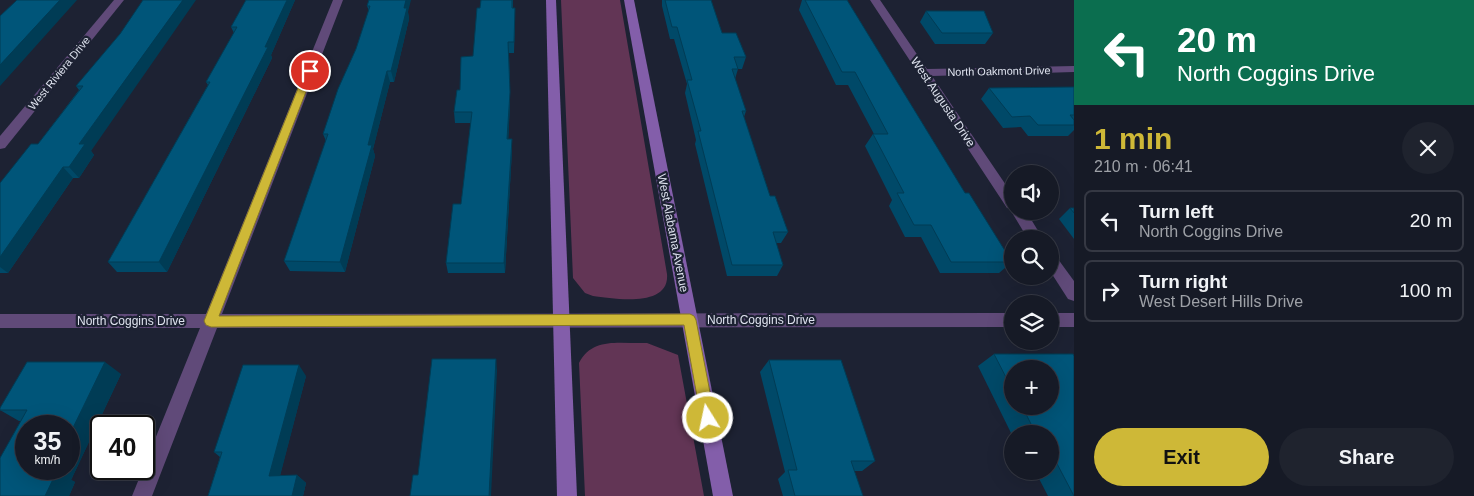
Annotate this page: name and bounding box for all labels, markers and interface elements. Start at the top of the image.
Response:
icon: left [1094,20,1159,85]
text: 20 m [1177,20,1257,59]
street label: West Riviera Drive [26,34,92,112]
pin [289,50,331,92]
street label: West Augusta Drive [908,54,978,150]
icon: arrive [296,57,324,85]
text: North Coggins Drive [1177,61,1375,86]
street label: North Oakmont Drive [947,64,1051,78]
text: 1 min [1094,122,1172,155]
button: close [1402,122,1454,174]
text: 210 m · 06:41 [1094,158,1193,175]
map controls [1004,165,1059,480]
button: sound [1004,165,1059,220]
street label: West Alabama Avenue [655,173,691,294]
text: Turn left [1139,201,1214,222]
icon: left [1096,207,1124,235]
text: 20 m [1410,210,1452,231]
text: North Coggins Drive [1139,223,1283,240]
button: search [1004,230,1059,285]
text: Turn right [1139,271,1227,292]
icon: right [1096,277,1124,305]
text: 100 m [1399,280,1452,301]
text: West Desert Hills Drive [1139,293,1303,310]
button: layers [1004,295,1059,350]
street label: North Coggins Drive [707,313,815,327]
street label: North Coggins Drive [77,314,185,328]
button: + [1004,360,1059,415]
position arrow [681,391,733,443]
speed limit sign: 40 [90,415,155,480]
button: − [1004,425,1059,480]
text: 35 [34,427,61,455]
button: Exit [1094,428,1269,486]
button: Share [1279,428,1454,486]
text: km/h [34,453,61,467]

